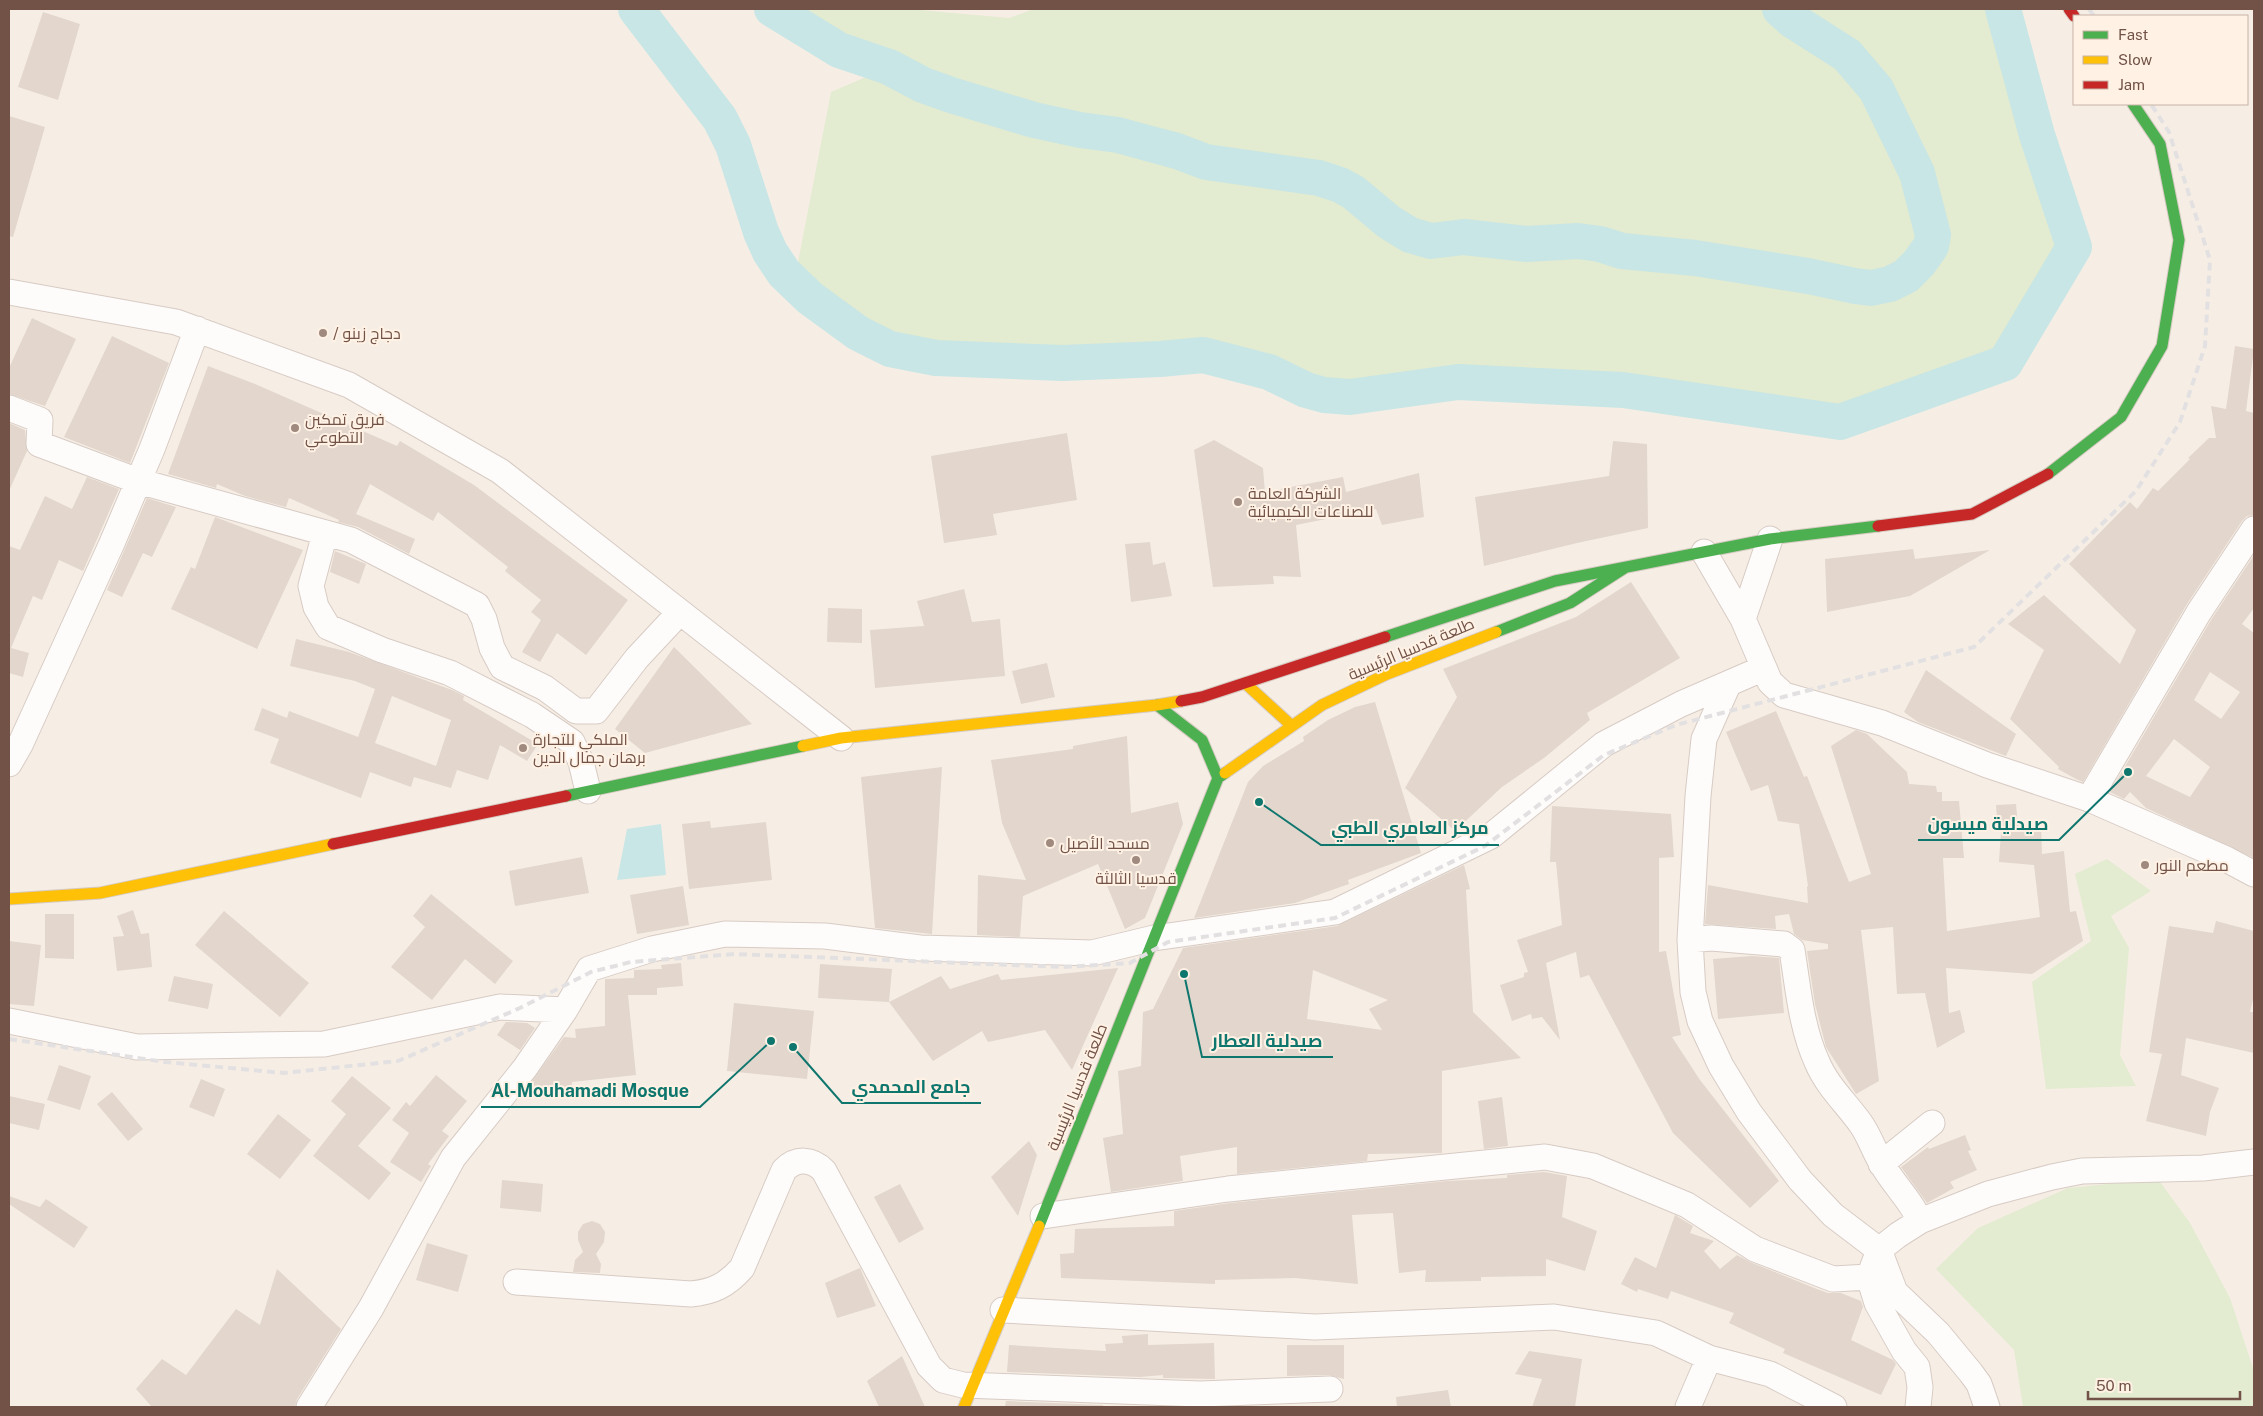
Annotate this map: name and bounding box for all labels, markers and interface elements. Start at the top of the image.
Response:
legend [2073,15,2248,105]
text: Fast [2118,26,2148,43]
text: Slow [2118,51,2153,68]
text: Jam [2118,76,2145,93]
place label: / دجاج زينو [333,324,401,345]
marker: / دجاج زينو [317,327,329,339]
place label: فريق تمكين التطوعي [305,410,385,451]
marker: فريق تمكين التطوعي [289,422,301,434]
place label: الشركة العامة للصناعات الكيميائية [1248,484,1374,521]
marker: الشركة العامة للصناعات الكيميائية [1232,496,1244,508]
street label: طلعة قدسيا الرئيسية [1345,614,1477,684]
place label: الملكي للتجارة برهان جمال الدين [533,730,646,768]
marker: الملكي للتجارة برهان جمال الدين [517,742,529,754]
callout: صيدلية ميسون [1918,807,2059,840]
callout: مركز العامري الطبي [1321,812,1499,845]
text: صيدلية ميسون [1927,813,2049,835]
text: مركز العامري الطبي [1331,817,1489,843]
place label: مسجد الأصيل [1060,834,1150,854]
marker: مسجد الأصيل [1044,837,1056,849]
marker: قدسيا الثالثة [1130,854,1142,866]
place label: مطعم النور [2154,856,2229,877]
marker: مطعم النور [2139,859,2151,871]
place label: قدسيا الثالثة [1095,869,1177,888]
street label: طلعة قدسيا الرئيسية [1043,1021,1111,1153]
callout: صيدلية العطار [1202,1024,1333,1057]
text: صيدلية العطار [1211,1030,1322,1051]
callout: جامع المحمدي [842,1070,981,1103]
callout: Al-Mouhamadi Mosque [481,1074,700,1107]
text: جامع المحمدي [851,1076,971,1101]
text: Al-Mouhamadi Mosque [491,1080,689,1101]
scale bar [2088,1368,2240,1400]
text: 50 m [2096,1377,2131,1394]

